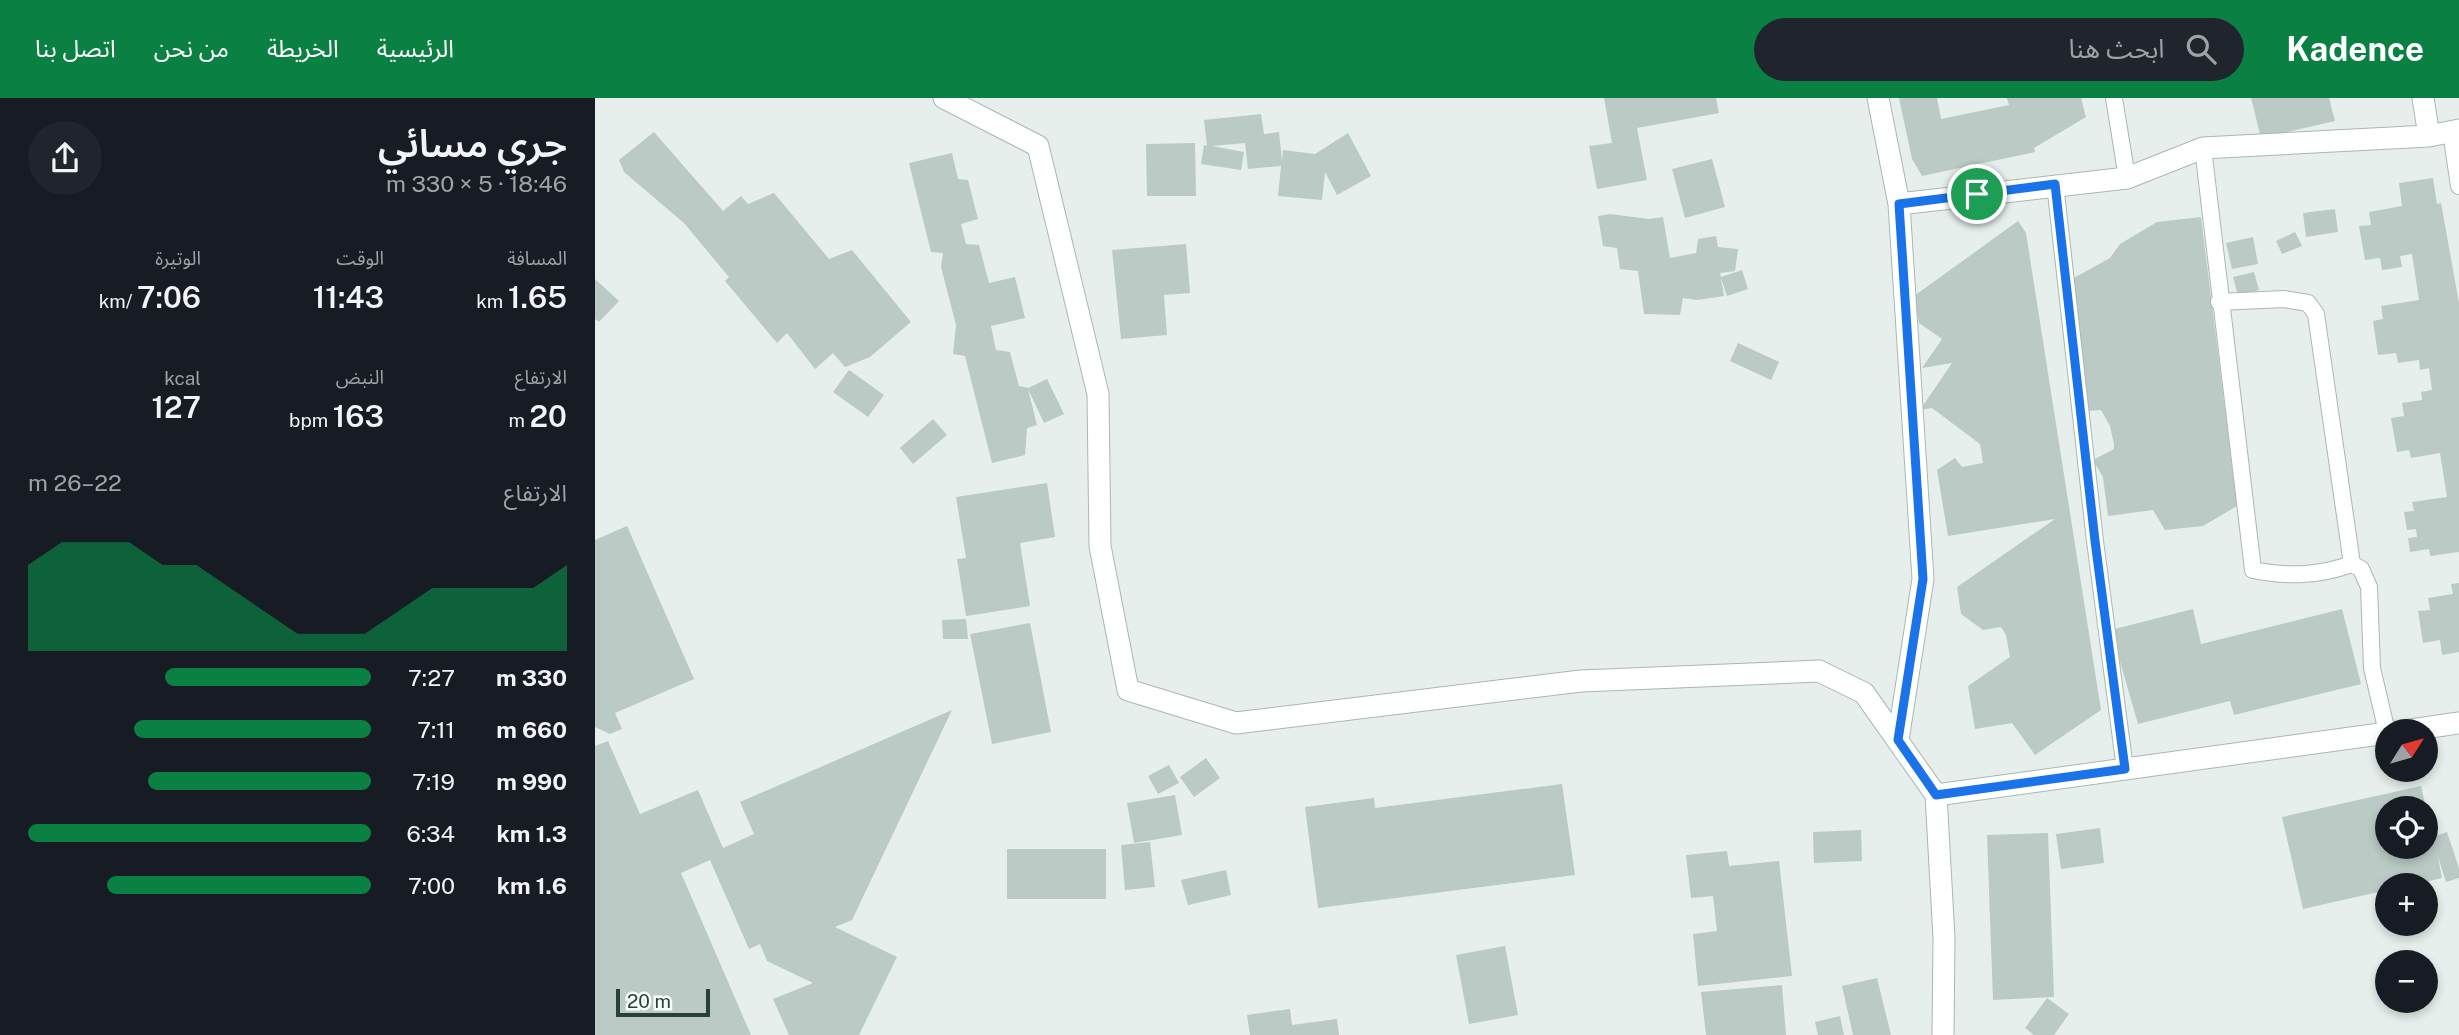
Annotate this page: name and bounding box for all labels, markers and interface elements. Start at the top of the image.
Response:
search box [1754,18,2244,81]
icon: search [2182,30,2220,68]
text: Kadence [2286,30,2424,68]
text: ابحث هنا [2068,33,2164,64]
text: اتصل بنا [35,34,116,62]
text: من نحن [154,34,229,62]
text: الخريطة [267,34,339,62]
text: الرئيسية [377,34,454,62]
button: share [28,121,102,195]
text: جري مسائي [378,121,567,166]
pin [1947,164,2007,224]
text: 18:46 · 5 × 330 m [386,170,567,197]
icon: arrive [1958,175,1996,213]
text: الوتيرة [155,247,201,269]
text: الوقت [336,247,384,269]
text: المسافة [507,247,567,269]
text: 7:06 [137,279,201,315]
text: 11:43 [313,279,384,315]
text: 1.65 [508,279,567,315]
text: /km [99,290,137,312]
text: km [476,290,508,312]
text: النبض [336,366,384,388]
text: الارتفاع [515,366,567,388]
text: kcal [164,367,201,389]
text: 127 [151,389,201,425]
text: 163 [333,398,384,434]
text: 20 [530,398,567,434]
text: bpm [289,409,333,431]
text: m [509,409,530,431]
text: 22–26 m [28,469,122,496]
text: الارتفاع [504,479,567,506]
text: 7:27 [408,664,455,691]
text: 330 m [496,664,567,691]
text: 7:11 [417,716,455,743]
text: 660 m [496,716,567,743]
north arrow [2375,719,2438,782]
map controls [2375,719,2438,1013]
text: 7:19 [412,768,455,795]
text: 990 m [496,768,567,795]
button: locate [2375,796,2438,859]
text: 6:34 [407,820,455,847]
text: 1.3 km [497,820,567,847]
text: 7:00 [408,872,455,899]
text: 1.6 km [497,872,567,899]
button: + [2375,873,2438,936]
button: − [2375,950,2438,1013]
scale bar [616,986,711,1018]
text: 20 m [627,990,671,1012]

